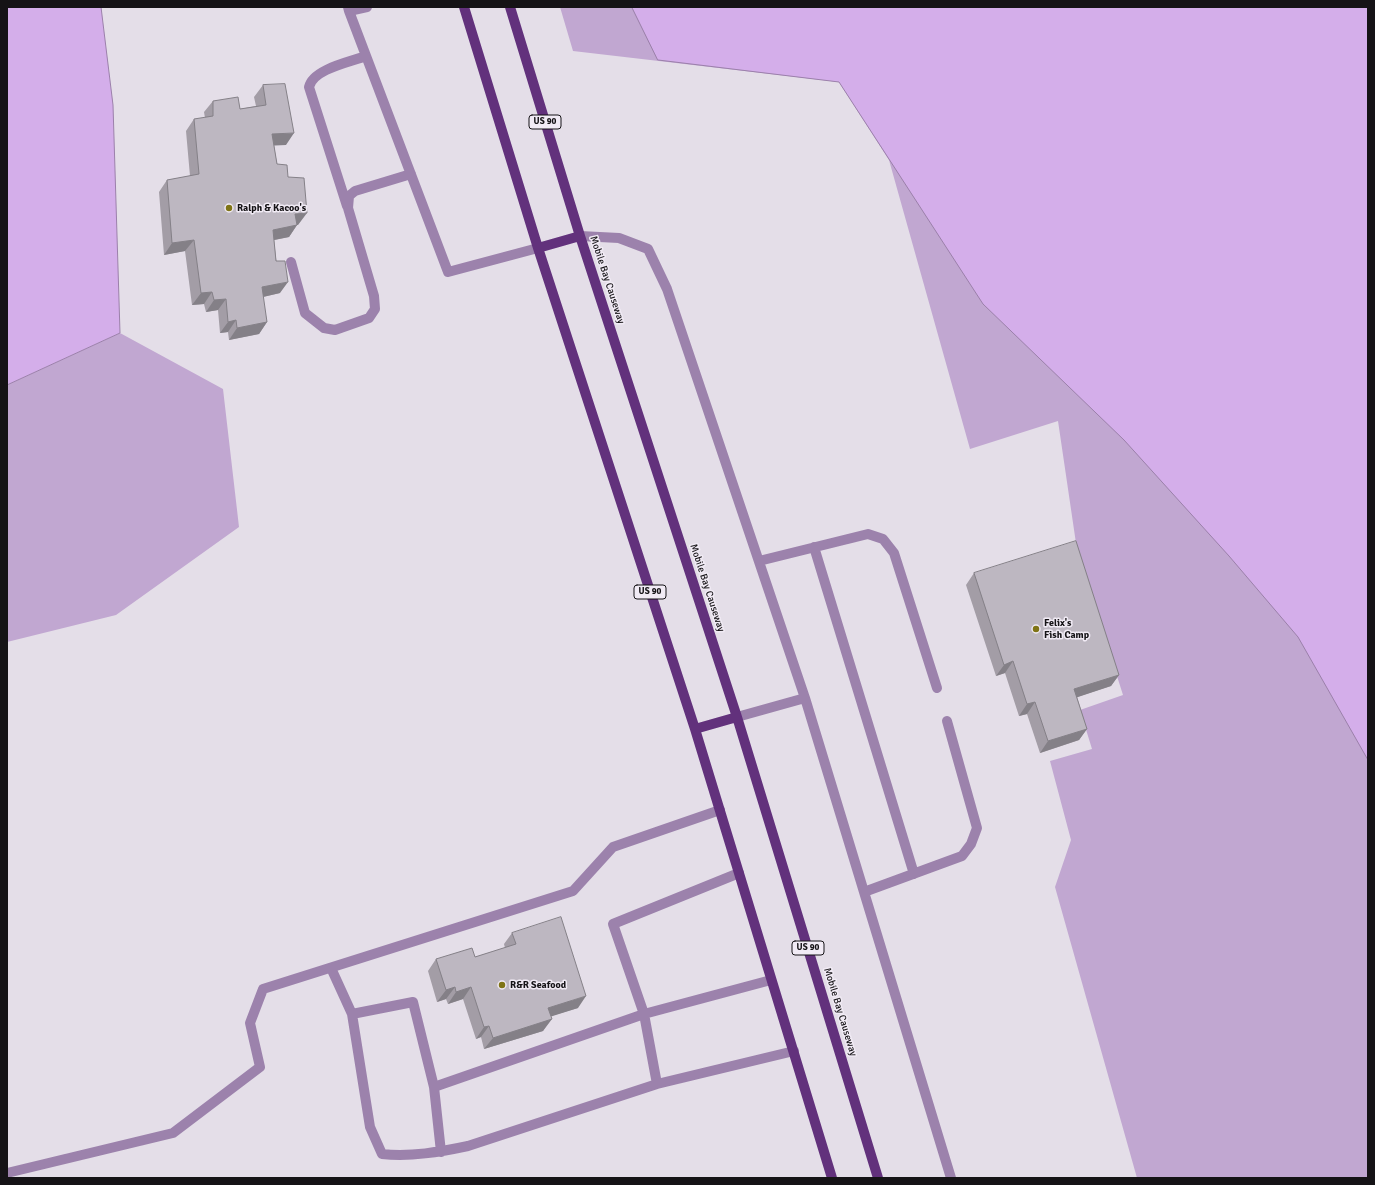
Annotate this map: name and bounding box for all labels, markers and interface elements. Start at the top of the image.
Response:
road number: US 90 [529,115,561,129]
place label: Ralph & Kacoo's [237,202,306,214]
marker: Ralph & Kacoo's [224,203,234,213]
street label: Mobile Bay Causeway [587,235,627,325]
street label: Mobile Bay Causeway [687,543,727,633]
road number: US 90 [634,585,666,599]
place label: Felix's Fish Camp [1044,617,1089,640]
marker: Felix's Fish Camp [1031,624,1041,634]
road number: US 90 [792,941,824,955]
street label: Mobile Bay Causeway [821,966,859,1058]
place label: R&R Seafood [510,979,566,991]
marker: R&R Seafood [497,980,507,990]

